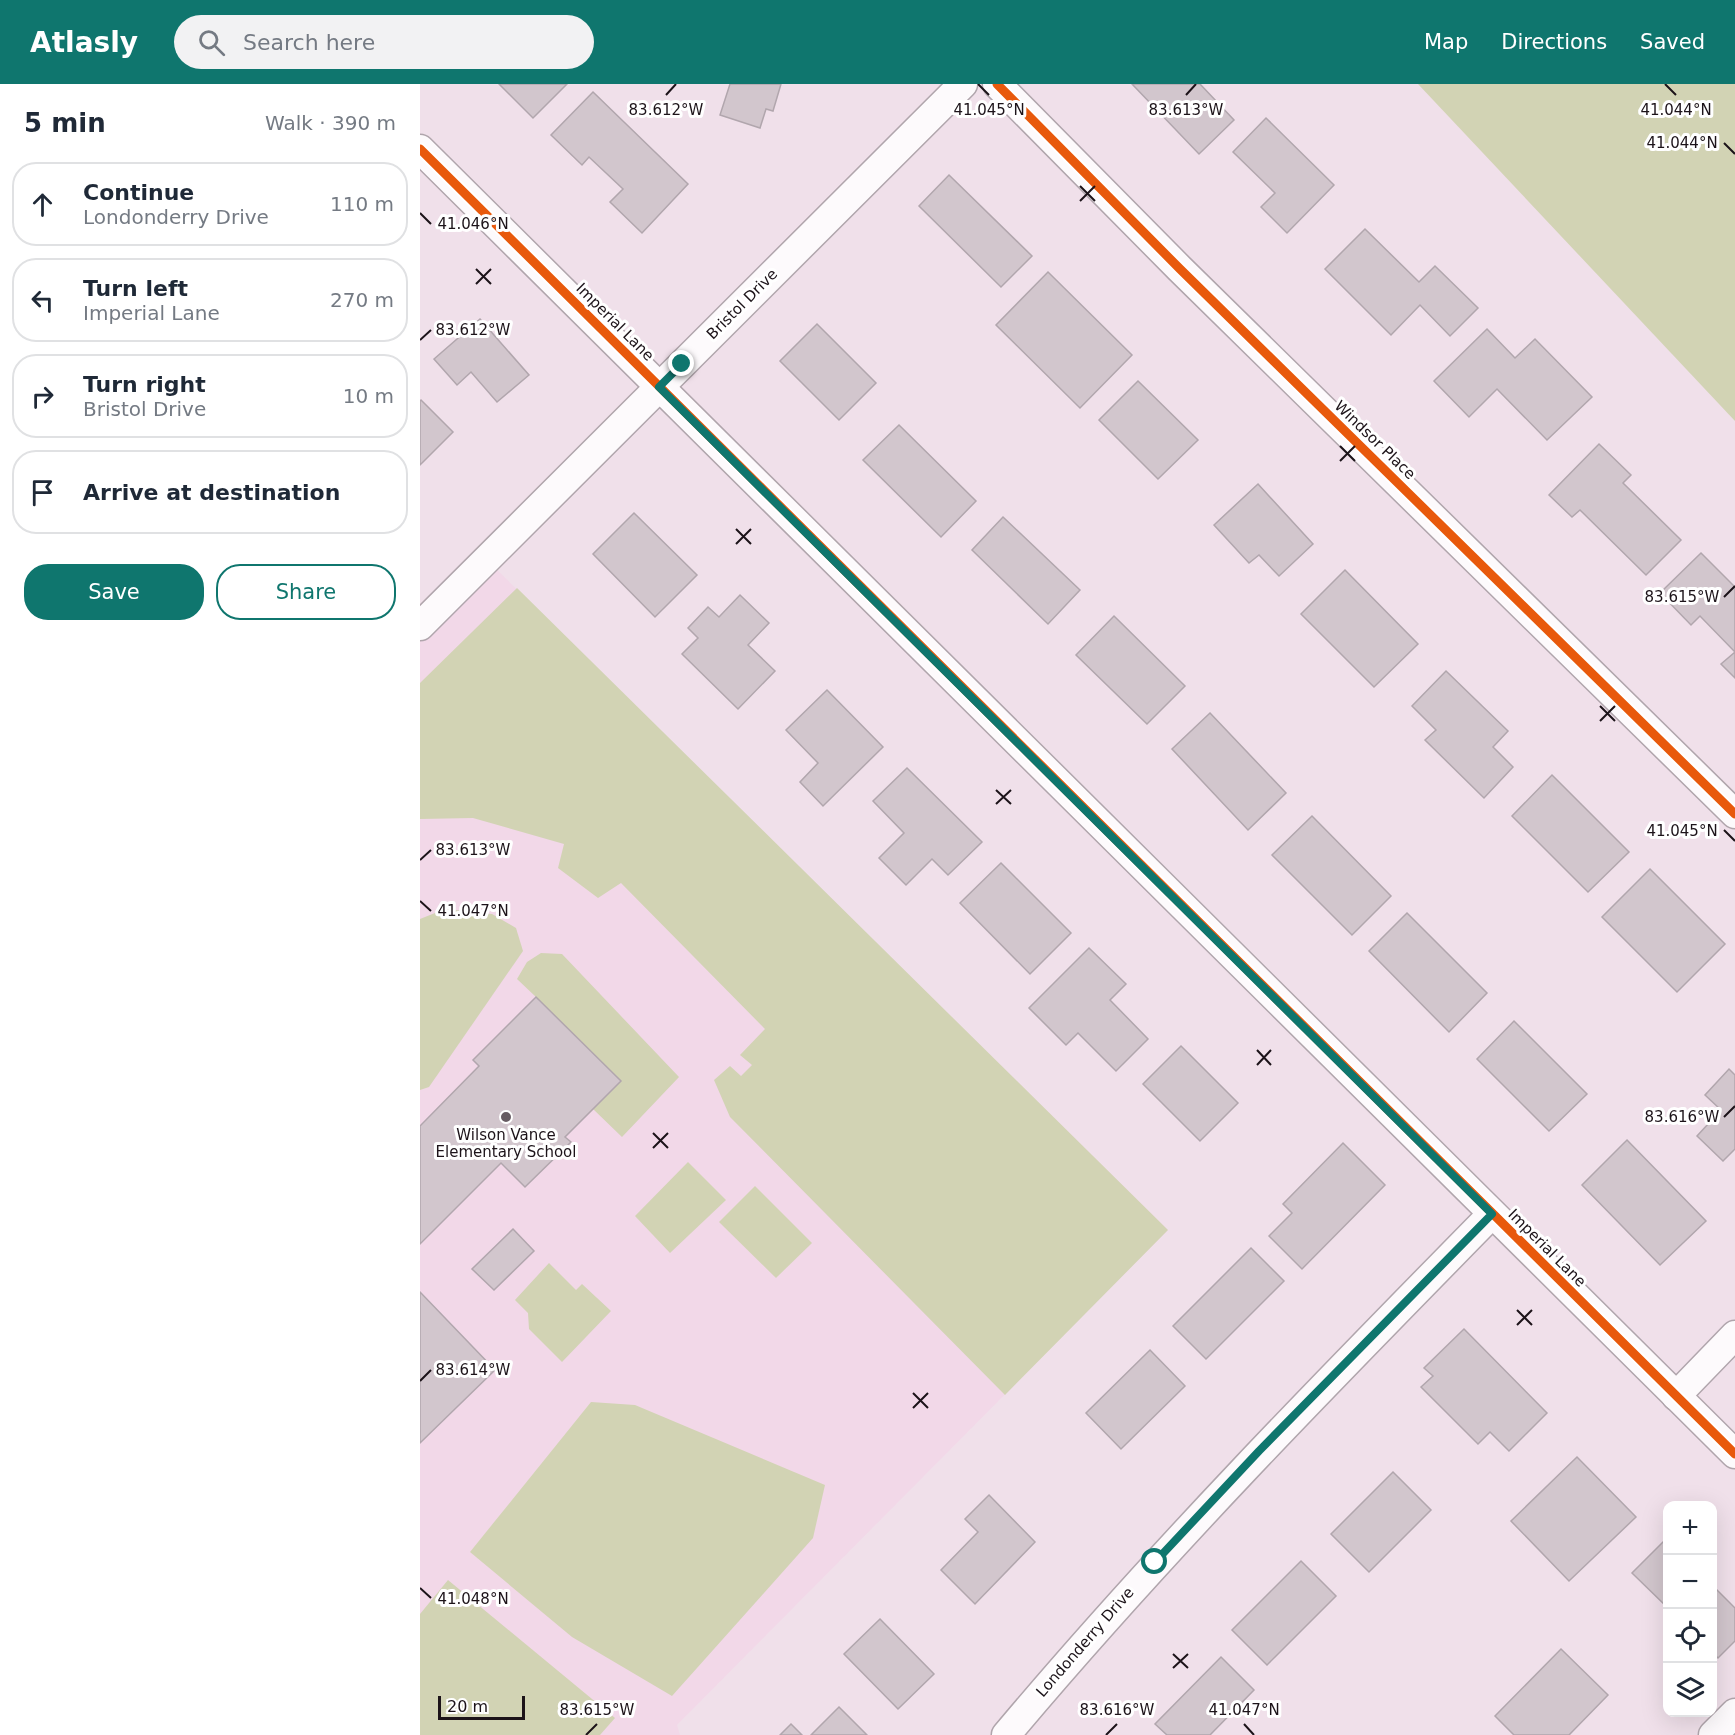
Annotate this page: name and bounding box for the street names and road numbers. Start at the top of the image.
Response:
street label: Bristol Drive [703,265,781,343]
street label: Imperial Lane [572,279,658,365]
street label: Windsor Place [1331,397,1419,483]
street label: Imperial Lane [1504,1205,1590,1291]
street label: Londonderry Drive [1032,1583,1138,1701]

